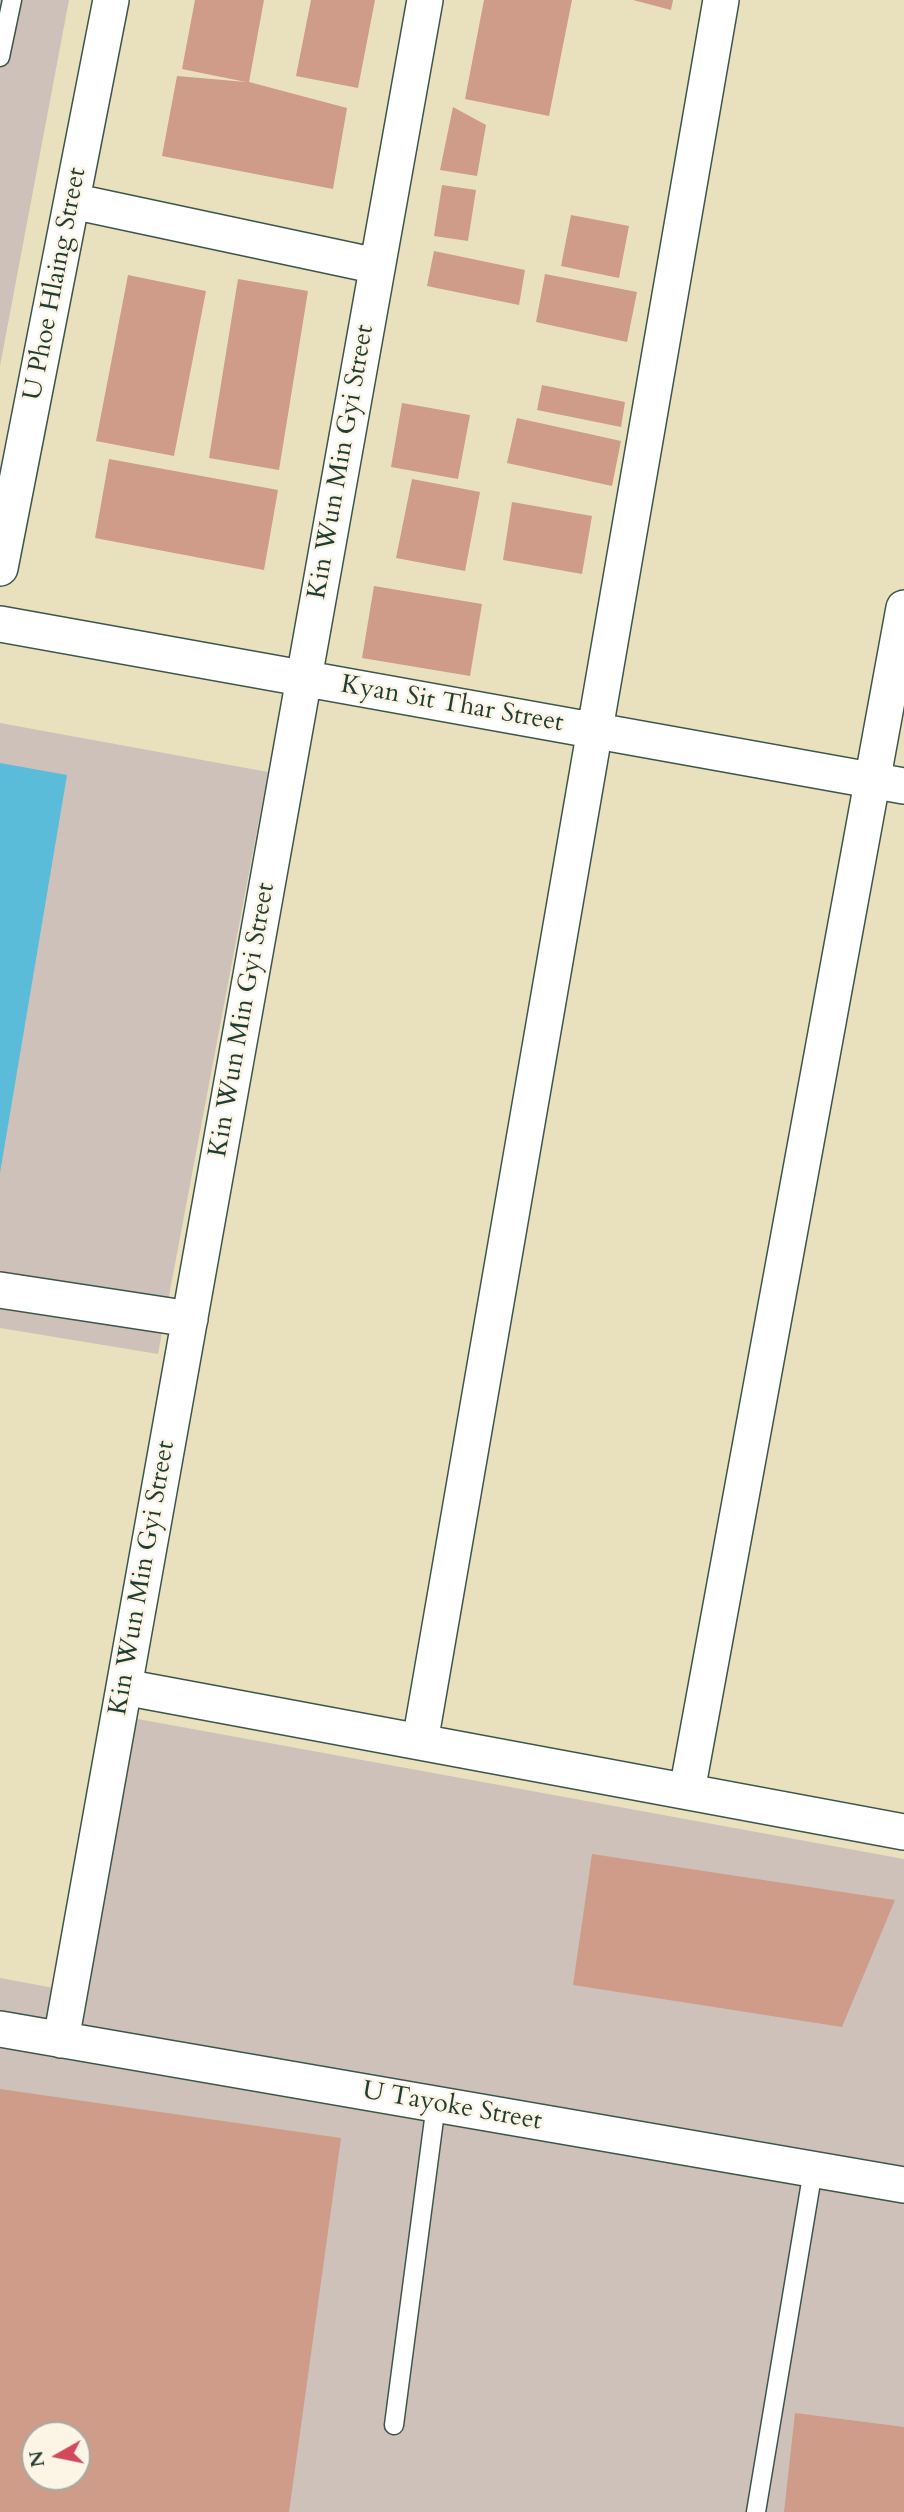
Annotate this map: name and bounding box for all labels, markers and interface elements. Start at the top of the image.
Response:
street label: U Phoe Hlaing Street [18,165,94,403]
street label: Kin Wun Min Gyi Street [303,322,381,602]
street label: Kyan Sit Thar Street [338,670,566,740]
street label: Kin Wun Min Gyi Street [204,880,282,1160]
street label: Kin Wun Min Gyi Street [104,1438,182,1718]
street label: U Tayoke Street [360,2076,544,2138]
north arrow [21,2421,91,2491]
text: N [23,2449,51,2469]

